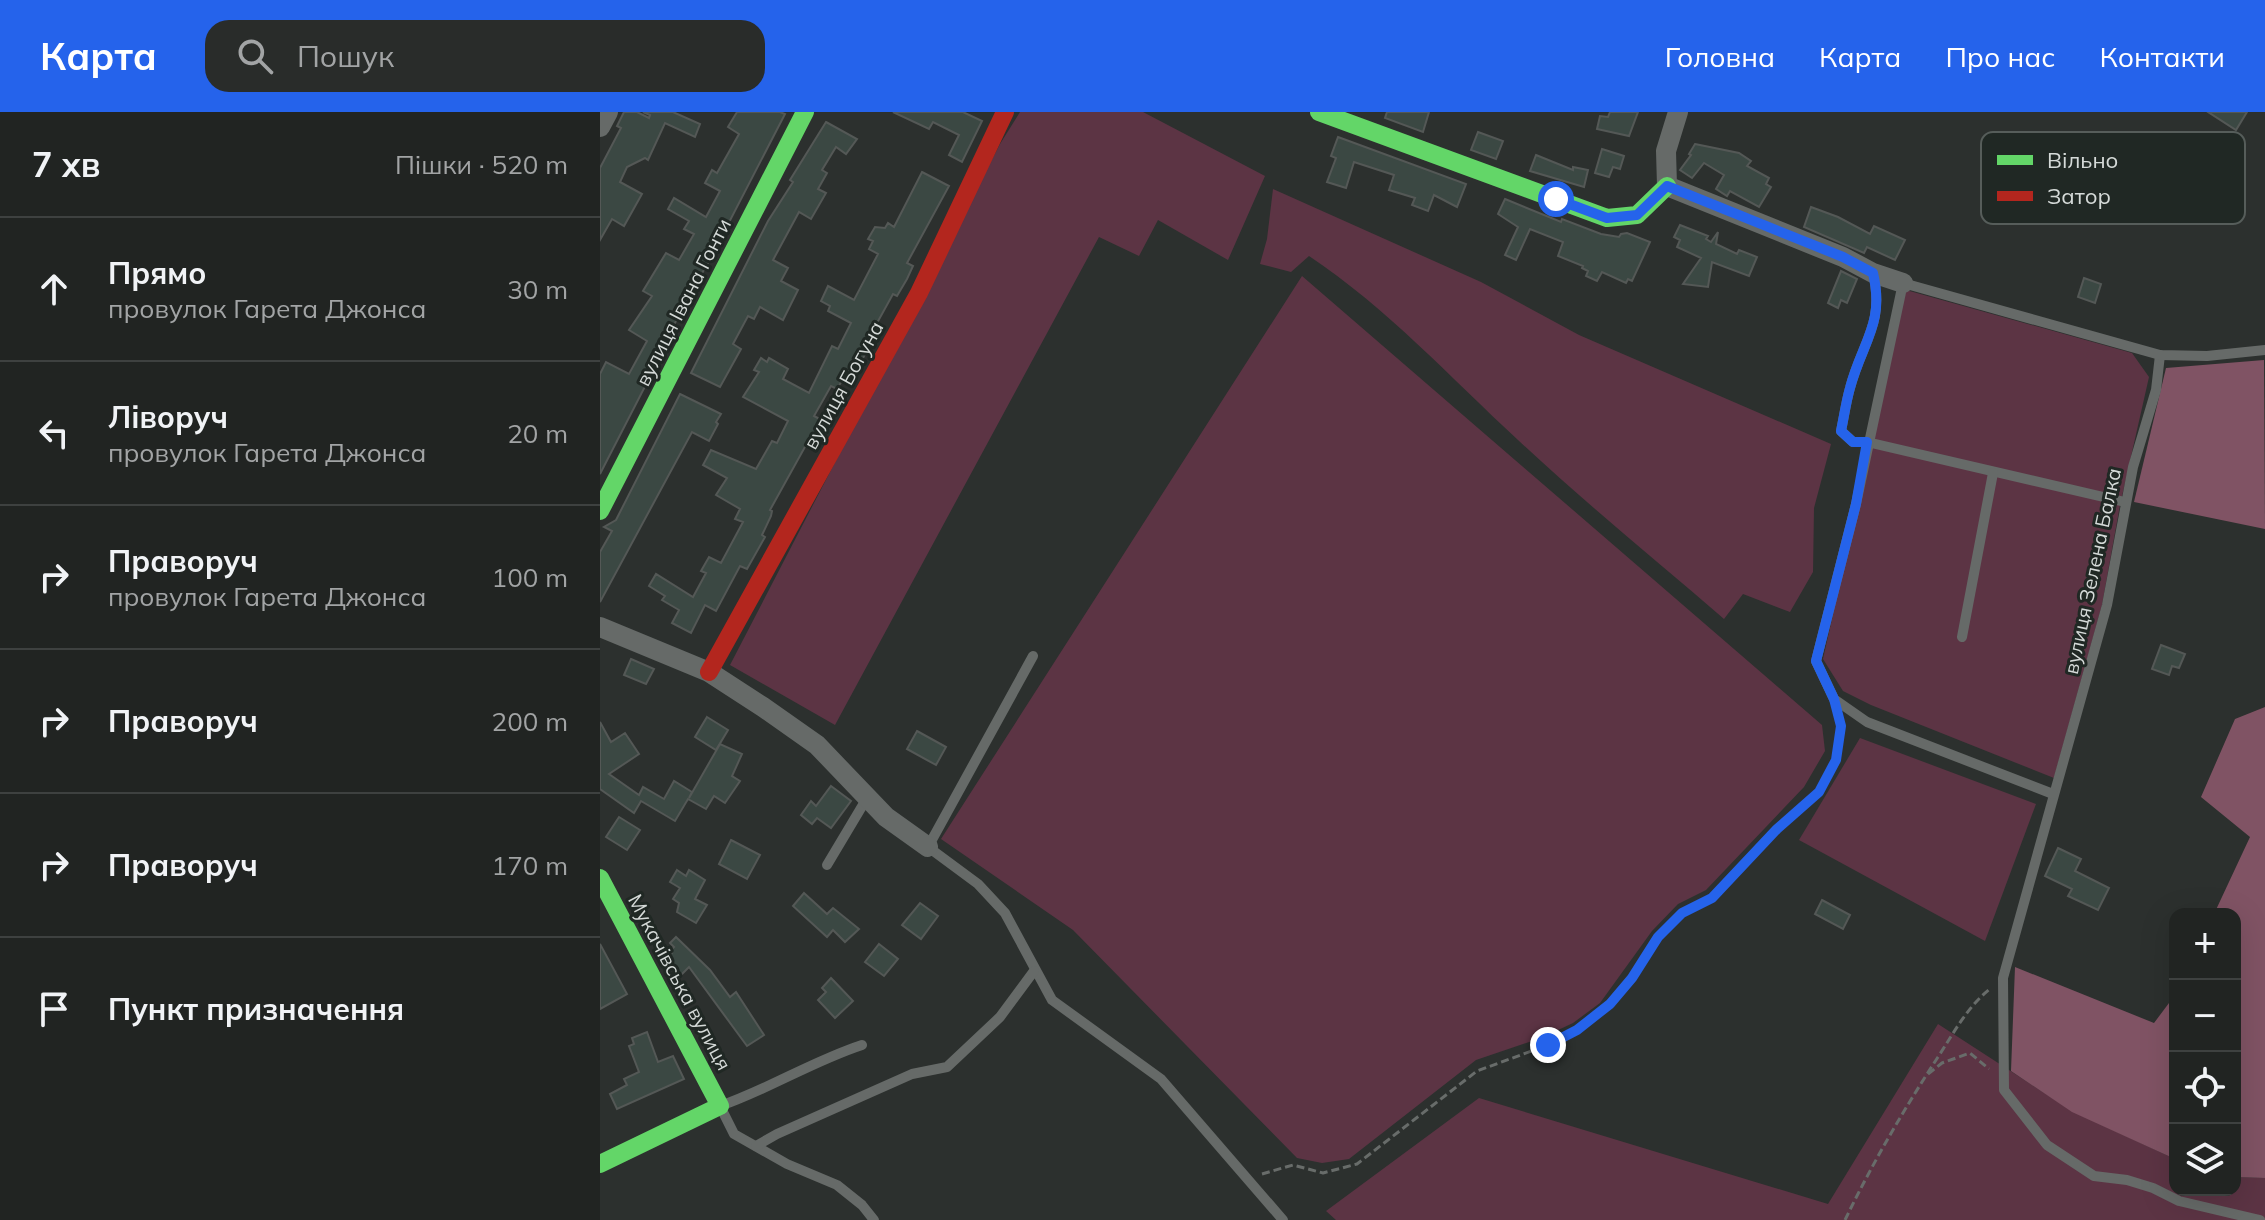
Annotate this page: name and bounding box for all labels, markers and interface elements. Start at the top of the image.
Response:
search box [205,20,765,92]
text: Карта [40,32,157,80]
icon: search [233,34,277,78]
text: Пошук [297,37,394,75]
text: Головна [1665,39,1775,74]
text: Карта [1819,39,1901,74]
text: Про нас [1945,39,2055,74]
text: Контакти [2099,39,2225,74]
legend [1981,132,2245,224]
text: 7 хв [32,143,101,186]
text: Вільно [2047,146,2118,174]
text: Пішки · 520 m [395,148,568,181]
route start [1538,181,1574,217]
text: Затор [2047,182,2111,210]
street label: вулиця Івана Гонти [630,214,736,390]
text: Прямо [108,254,206,292]
icon: ahead [32,267,76,311]
text: 30 m [507,273,568,306]
text: провулок Гарета Джонса [108,292,426,325]
street label: вулиця Богуна [798,317,888,453]
text: Ліворуч [108,398,228,436]
icon: left [32,411,76,455]
text: 20 m [507,417,568,450]
text: провулок Гарета Джонса [108,436,426,469]
street label: вулиця Зелена Балка [2058,466,2126,676]
text: Праворуч [108,542,258,580]
icon: right [32,555,76,599]
text: 100 m [492,561,568,594]
text: провулок Гарета Джонса [108,580,426,613]
icon: right [32,699,76,743]
text: Праворуч [108,702,258,740]
text: 200 m [492,705,568,738]
icon: right [32,843,76,887]
text: Праворуч [108,846,258,884]
text: 170 m [492,849,568,882]
street label: Мукачівська вулиця [623,890,737,1074]
map controls [2169,908,2241,1196]
button: + [2169,908,2241,980]
button: − [2169,980,2241,1052]
icon: arrive [32,987,76,1031]
text: Пункт призначення [108,990,404,1028]
route end [1530,1027,1566,1063]
button: locate [2169,1052,2241,1124]
button: layers [2169,1124,2241,1196]

